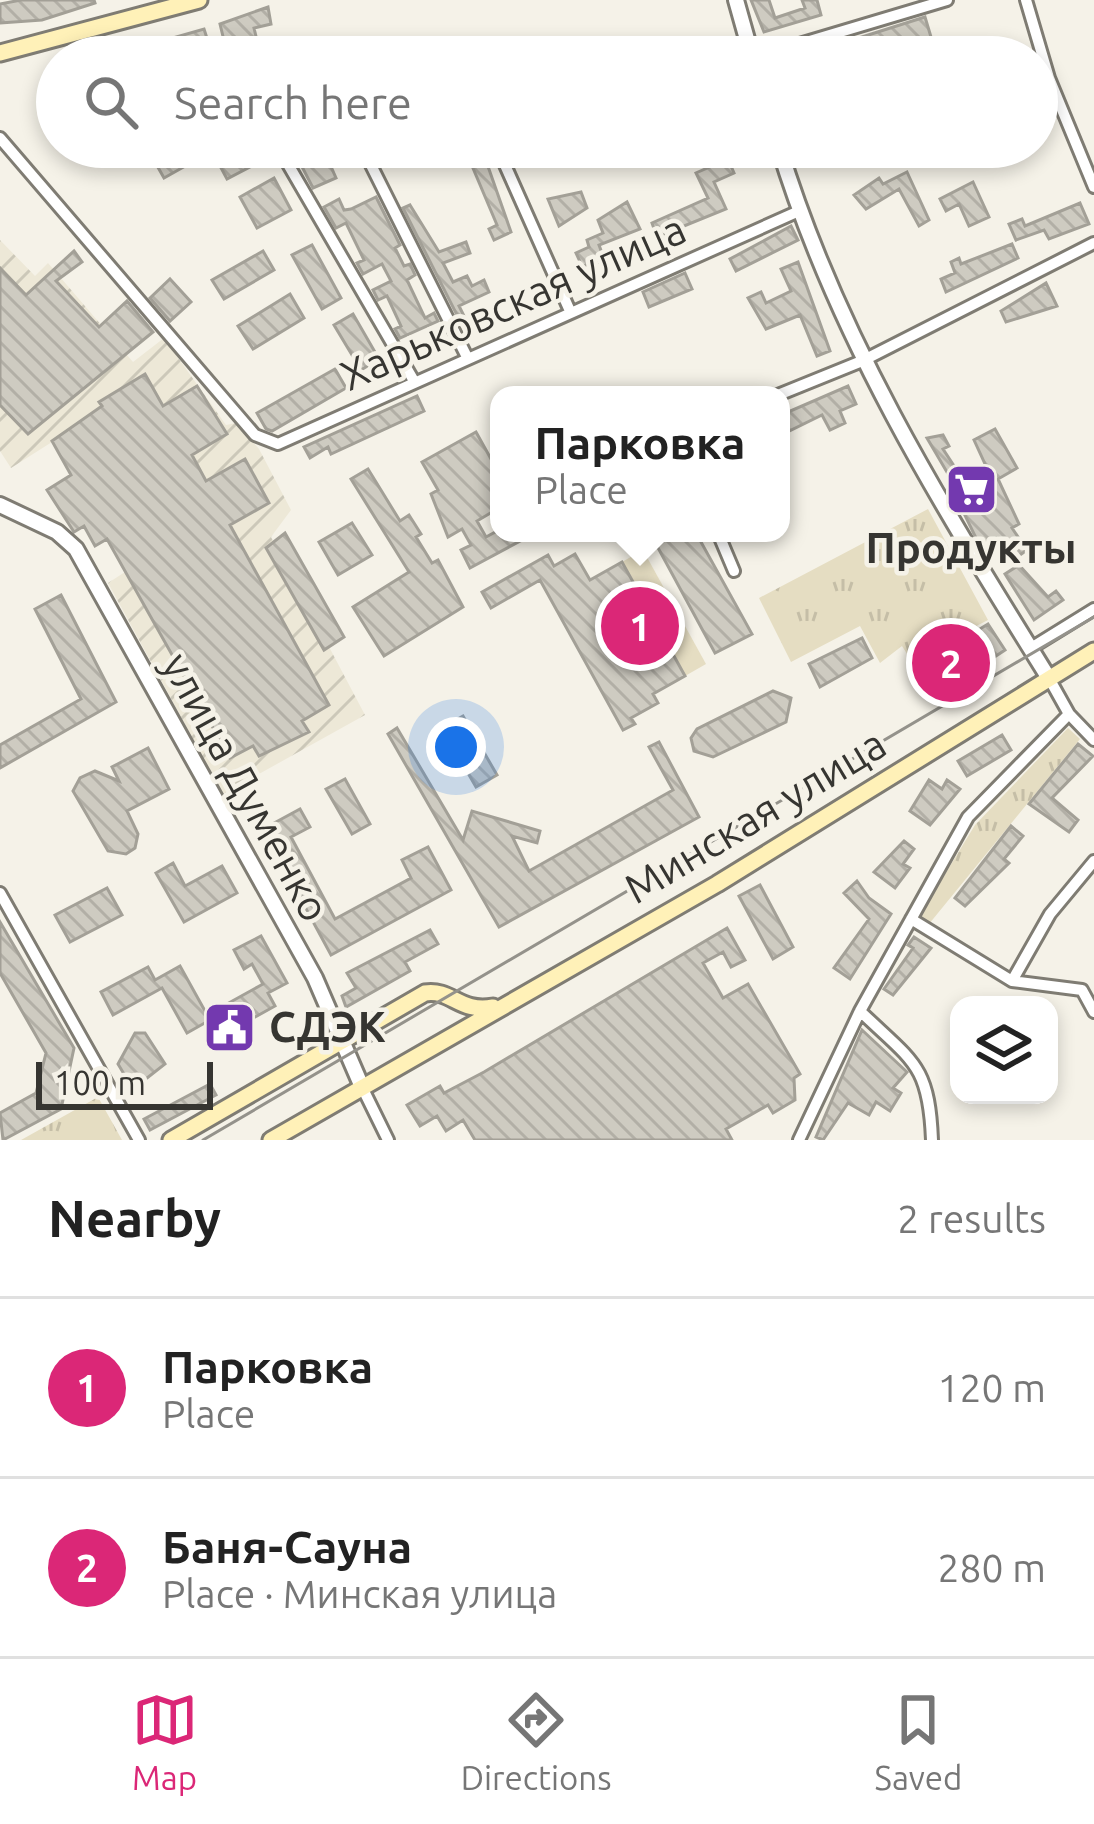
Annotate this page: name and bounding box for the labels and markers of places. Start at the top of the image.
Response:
supermarket icon: Продукты [943,461,999,517]
place label: Продукты [866,524,1076,571]
pin: 1 [601,581,679,671]
pin: 2 [912,618,990,708]
public building icon: СДЭК [202,999,258,1055]
place label: СДЭК [269,1003,386,1050]

